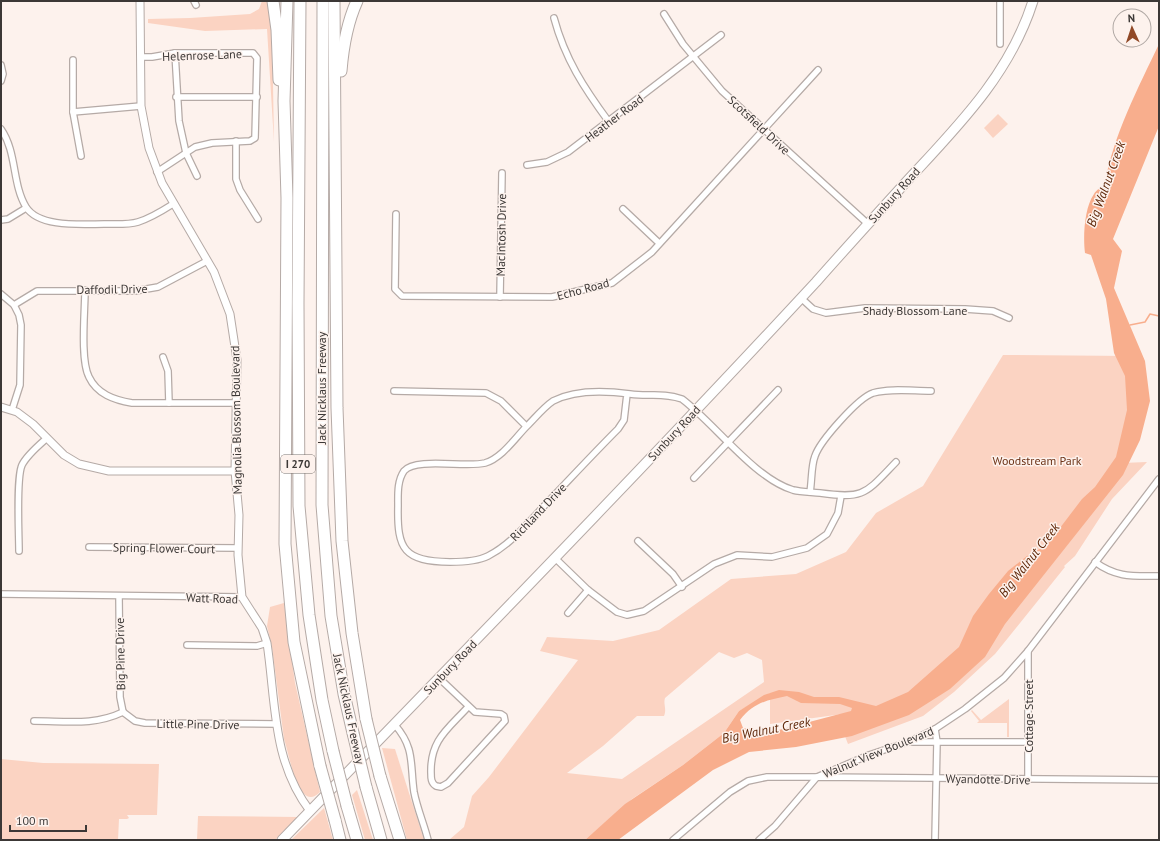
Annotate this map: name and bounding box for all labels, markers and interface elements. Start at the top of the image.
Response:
north arrow [1112,8,1152,48]
text: N [1127,11,1135,25]
street label: Helenrose Lane [162,46,242,64]
street label: Heather Road [582,91,646,145]
street label: Scotsfield Drive [725,92,793,158]
water label: Big Walnut Creek [1083,138,1130,229]
street label: Sunbury Road [865,164,923,226]
street label: MacIntosh Drive [493,193,509,277]
street label: Echo Road [555,275,611,303]
street label: Daffodil Drive [76,281,148,297]
street label: Shady Blossom Lane [863,303,967,318]
street label: Jack Nicklaus Freeway [314,331,329,445]
street label: Magnolia Blossom Boulevard [227,346,245,494]
street label: Sunbury Road [645,402,703,464]
park label: Woodstream Park [992,453,1082,468]
road number: I 270 [281,455,315,473]
street label: Richland Drive [507,480,569,544]
water label: Big Walnut Creek [995,518,1064,601]
street label: Spring Flower Court [113,540,215,556]
street label: Watt Road [186,590,238,606]
street label: Big Pine Drive [112,618,128,690]
street label: Sunbury Road [420,637,480,697]
street label: Jack Nicklaus Freeway [330,651,368,766]
street label: Cottage Street [1021,679,1036,753]
water label: Big Walnut Creek [720,713,813,747]
street label: Little Pine Drive [156,716,240,732]
street label: Walnut View Boulevard [820,723,936,781]
street label: Wyandotte Drive [945,771,1031,787]
scale bar [10,807,86,833]
text: 100 m [16,813,49,828]

